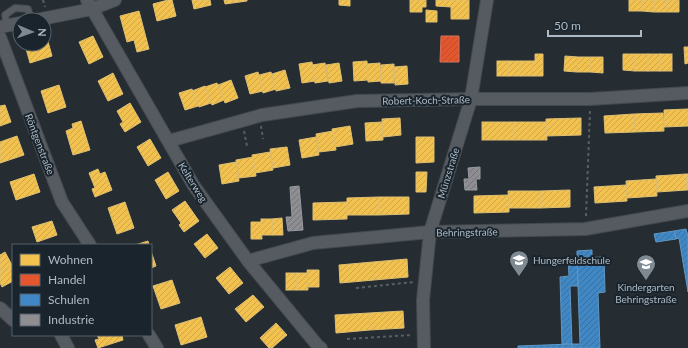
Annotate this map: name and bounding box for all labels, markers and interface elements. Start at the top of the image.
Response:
north arrow [12,12,52,52]
scale bar [548,12,641,38]
text: 50 m [554,18,581,33]
text: N [36,28,49,37]
street label: Robert-Koch-Straße [382,93,470,107]
street label: Röntgenstraße [23,112,57,176]
street label: Münzstraße [435,146,461,200]
street label: Kelterweg [176,160,210,204]
street label: Behringstraße [436,225,498,239]
legend [12,244,152,336]
school or university icon: Hungerfeldschule [508,249,530,277]
text: Wohnen [48,252,93,267]
school or university icon: Kindergarten Behringstraße [635,253,657,281]
place label: Hungerfeldschule [533,254,610,266]
text: Handel [48,272,86,287]
place label: Kindergarten Behringstraße [615,281,677,305]
text: Schulen [48,292,89,307]
text: Industrie [48,312,94,327]

